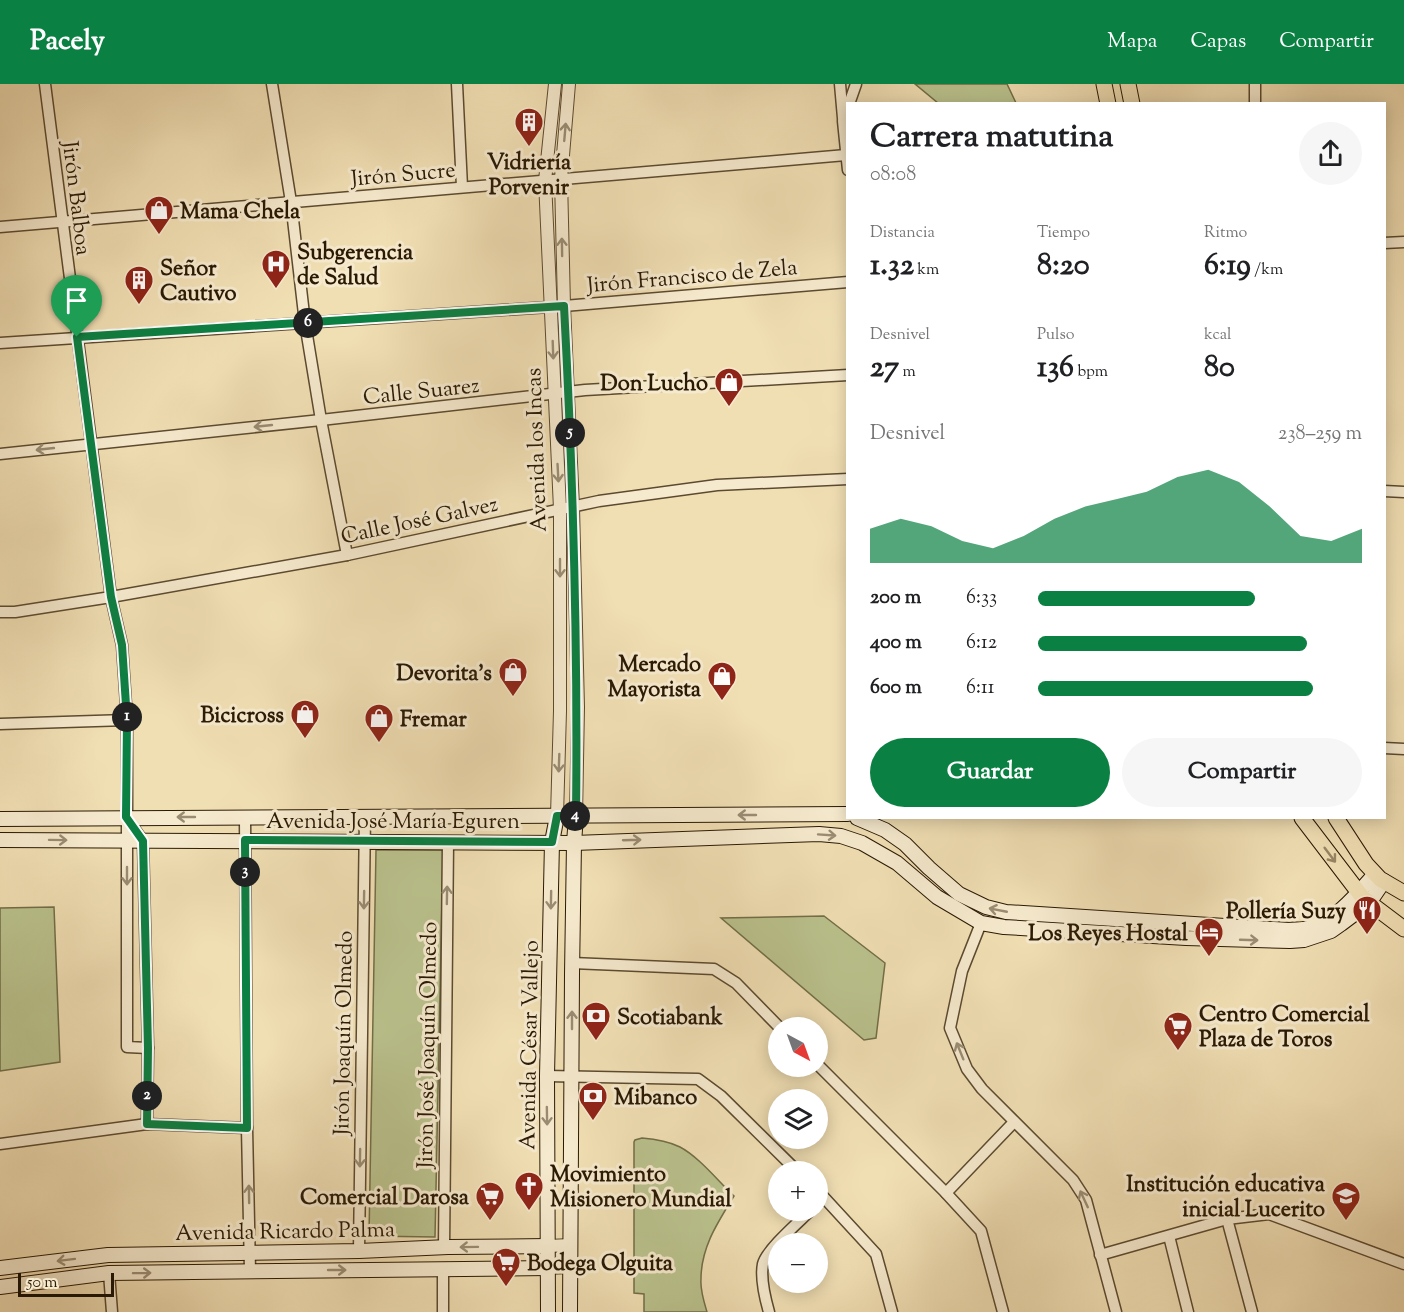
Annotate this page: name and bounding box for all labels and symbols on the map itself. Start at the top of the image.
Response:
building icon: Vidriería Porvenir [513,106,545,148]
one-way arrow [560,122,571,142]
street label: Jirón Balboa [52,138,98,257]
place label: Vidriería Porvenir [487,148,572,205]
street label: Jirón Sucre [349,155,457,197]
shop icon: Mama Chela [143,194,175,236]
place label: Mama Chela [180,197,301,229]
place label: Subgerencia de Salud [297,238,414,295]
one-way arrow [557,238,568,258]
hospital icon: Subgerencia de Salud [260,248,292,290]
street label: Jirón Francisco de Zela [585,253,799,303]
place label: Señor Cautivo [160,254,237,311]
building icon: Señor Cautivo [123,264,155,306]
pin [51,275,102,337]
pin: 6 [293,308,323,338]
one-way arrow [547,340,558,360]
shop icon: Don Lucho [713,366,745,408]
street label: Avenida los Incas [519,367,557,533]
place label: Don Lucho [600,369,708,401]
street label: Calle Suarez [361,371,481,415]
pin: 5 [555,418,585,448]
one-way arrow [253,421,273,432]
one-way arrow [36,444,56,455]
one-way arrow [552,462,563,482]
street label: Calle José Galvez [338,490,501,554]
one-way arrow [554,557,566,577]
place label: Mercado Mayorista [608,650,702,707]
shop icon: Devorita's [497,656,529,698]
place label: Devorita's [396,659,492,691]
shop icon: Mercado Mayorista [706,660,738,702]
shop icon: Bicicross [289,698,321,740]
place label: Bicicross [200,701,284,733]
pin: 1 [112,702,142,732]
shop icon: Fremar [363,702,395,744]
place label: Fremar [400,705,467,737]
one-way arrow [553,752,565,772]
pin: 4 [560,801,590,831]
street label: Avenida José María Eguren [266,807,520,839]
one-way arrow [738,809,758,821]
one-way arrow [177,811,197,823]
one-way arrow [817,830,837,841]
one-way arrow [48,834,68,846]
one-way arrow [622,835,642,846]
one-way arrow [1323,847,1336,863]
pin: 3 [230,857,260,887]
one-way arrow [121,865,133,885]
one-way arrow [441,886,453,906]
one-way arrow [358,889,369,909]
one-way arrow [545,890,556,910]
restaurant icon: Pollería Suzy [1351,894,1383,936]
place label: Pollería Suzy [1226,897,1346,929]
one-way arrow [988,904,1008,915]
hotel icon: Los Reyes Hostal [1193,916,1225,958]
place label: Los Reyes Hostal [1028,919,1189,951]
street label: Jirón José Joaquín Olmedo [411,921,447,1170]
street label: Jirón Joaquín Olmedo [327,930,363,1137]
one-way arrow [1238,934,1258,946]
street label: Avenida César Vallejo [513,940,549,1150]
bank icon: Scotiabank [580,1000,612,1042]
place label: Centro Comercial Plaza de Toros [1199,1000,1371,1057]
place label: Scotiabank [617,1003,723,1035]
supermarket icon: Centro Comercial Plaza de Toros [1162,1010,1194,1052]
one-way arrow [566,1011,578,1031]
north arrow [768,1017,828,1077]
one-way arrow [953,1042,964,1061]
bank icon: Mibanco [577,1080,609,1122]
pin: 2 [132,1081,162,1111]
place label: Mibanco [614,1083,697,1115]
one-way arrow [541,1106,553,1126]
one-way arrow [354,1147,366,1167]
place label: Movimiento Misionero Mundial [550,1160,732,1217]
church icon: Movimiento Misionero Mundial [513,1170,545,1212]
place label: Institución educativa inicial Lucerito [1126,1170,1326,1227]
supermarket icon: Comercial Darosa [474,1180,506,1222]
school or university icon: Institución educativa inicial Lucerito [1330,1180,1362,1222]
place label: Comercial Darosa [300,1183,470,1215]
one-way arrow [243,1184,254,1204]
one-way arrow [1077,1190,1089,1208]
street label: Avenida Ricardo Palma [175,1215,395,1251]
one-way arrow [459,1241,479,1253]
supermarket icon: Bodega Olguita [490,1246,522,1288]
place label: Bodega Olguita [527,1249,674,1281]
one-way arrow [56,1255,76,1266]
one-way arrow [326,1264,346,1276]
one-way arrow [131,1267,151,1279]
scale bar [18,1270,114,1298]

